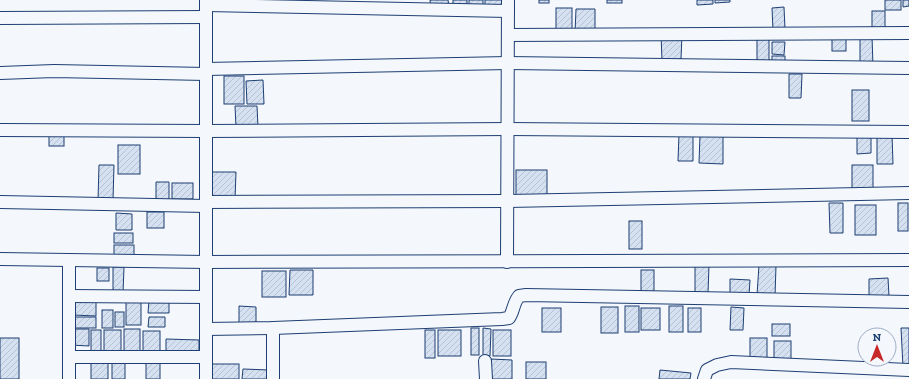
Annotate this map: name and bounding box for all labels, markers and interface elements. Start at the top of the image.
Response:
north arrow [857,327,897,367]
text: N [873,331,882,344]

